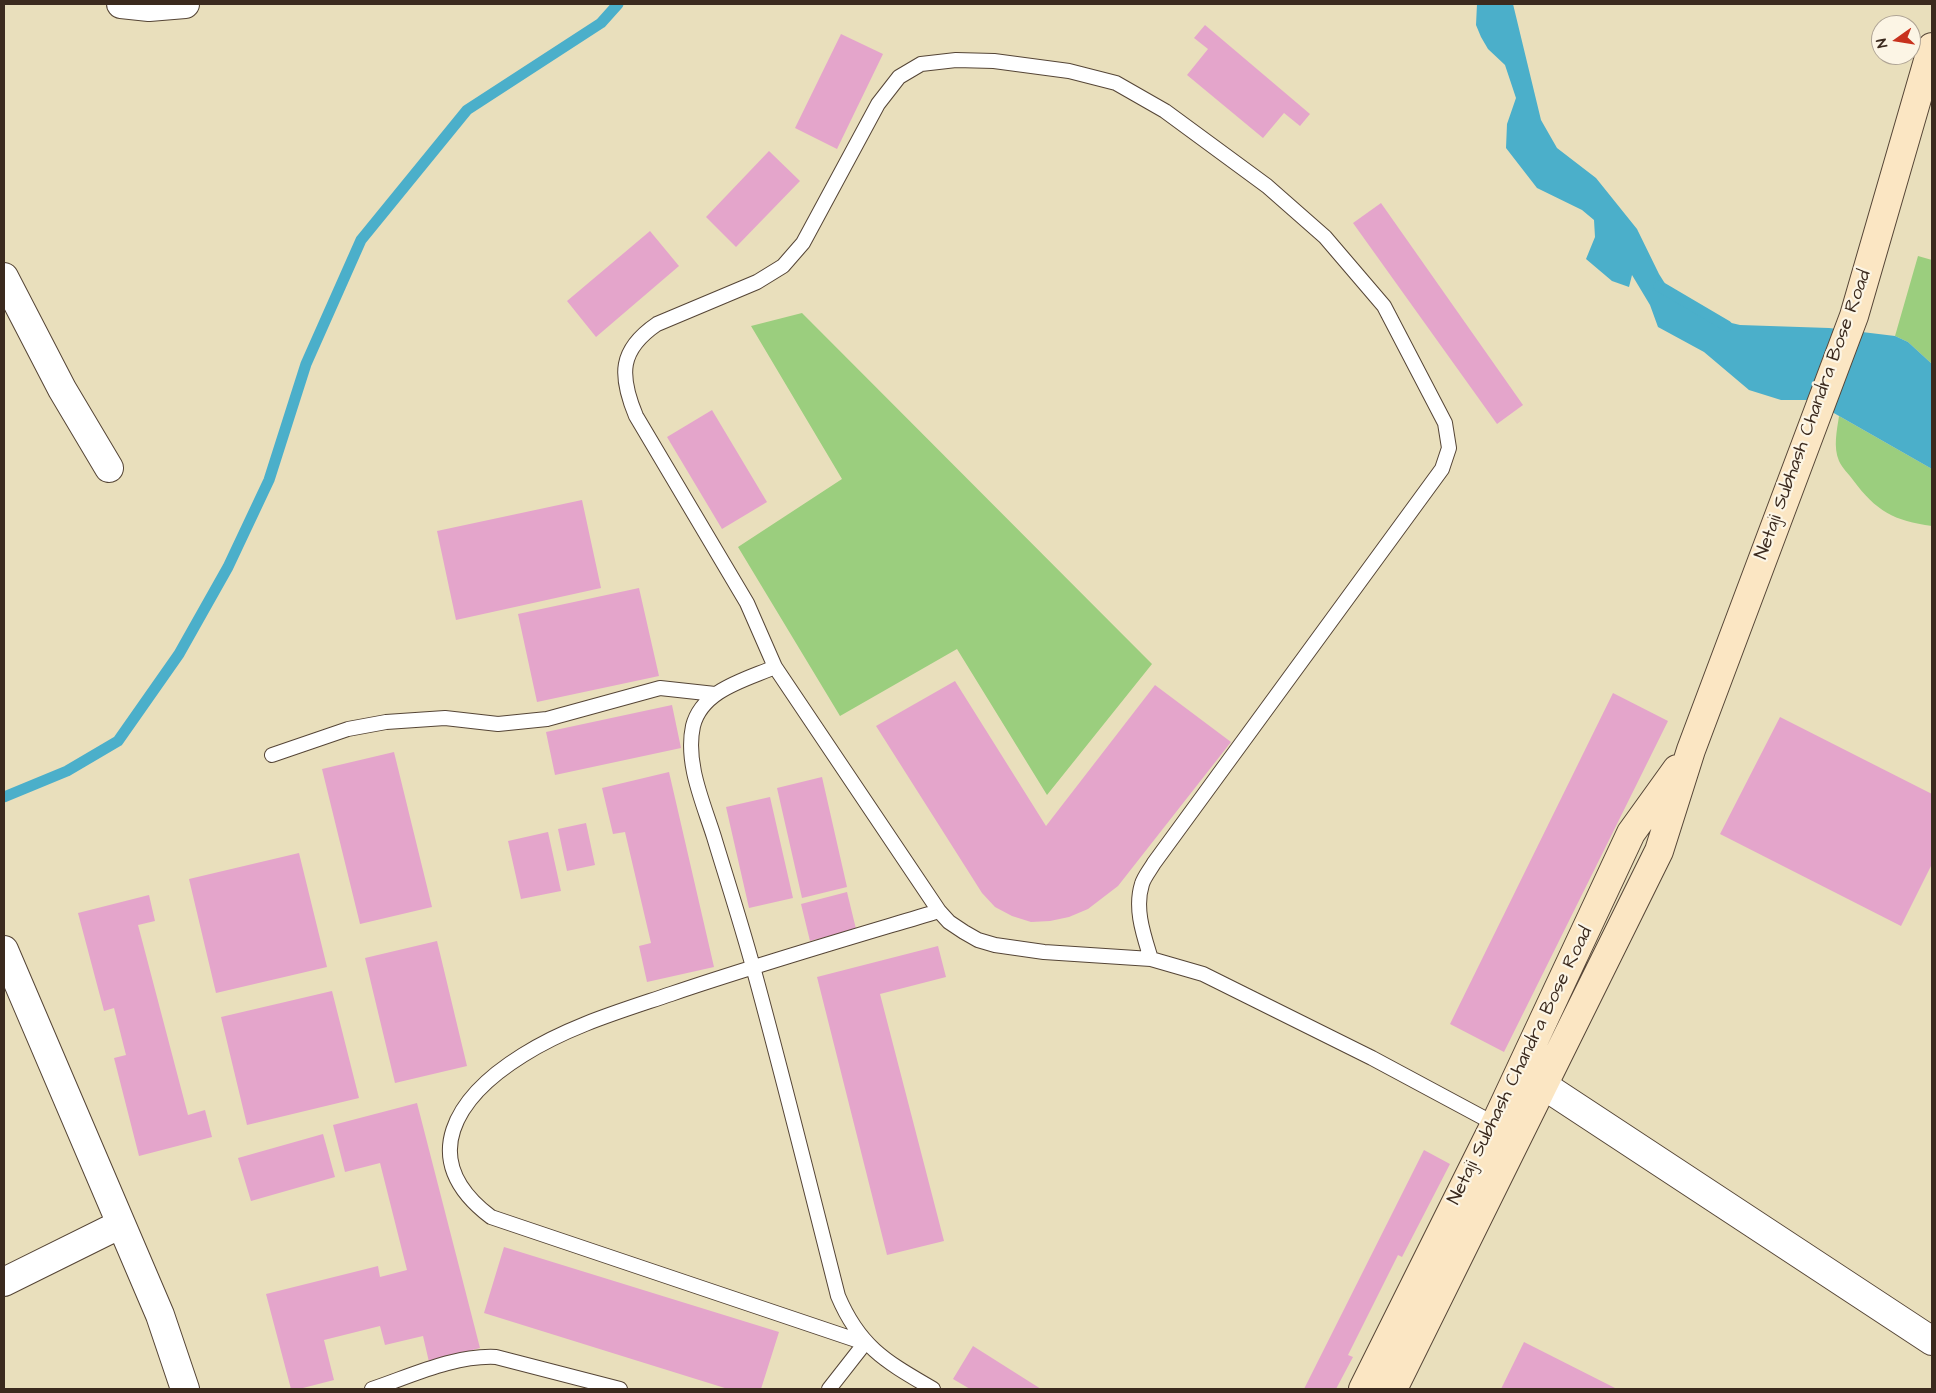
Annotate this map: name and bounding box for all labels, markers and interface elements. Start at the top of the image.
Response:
north arrow [1871,15,1921,65]
text: N [1872,37,1893,50]
street label: Netaji Subhash Chandra Bose Road [1751,267,1877,563]
street label: Netaji Subhash Chandra Bose Road [1444,923,1598,1209]

